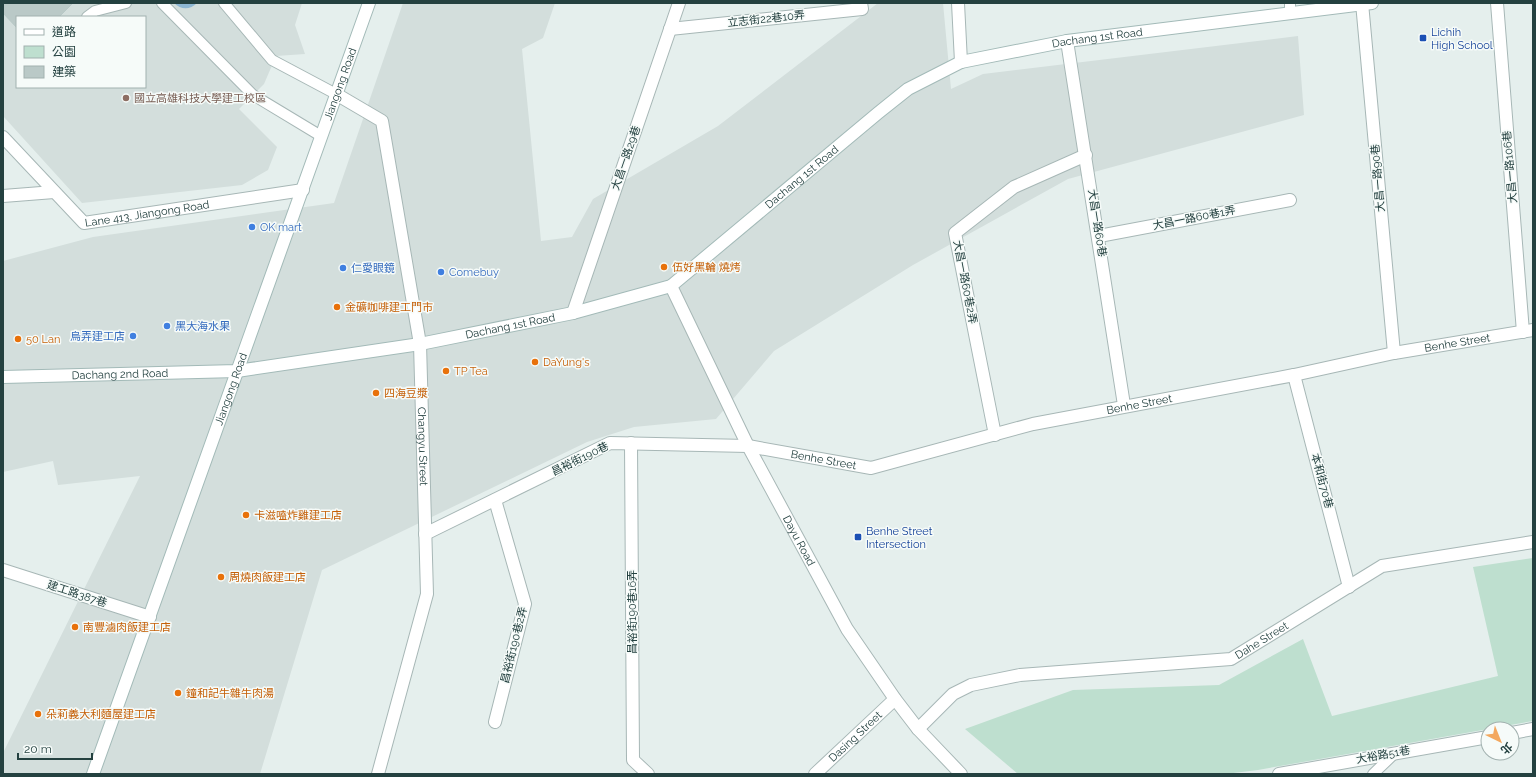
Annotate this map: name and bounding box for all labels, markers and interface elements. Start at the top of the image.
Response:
street label: 立志街22巷10弄 [727,8,805,30]
legend [16,16,146,88]
text: 道路 [52,25,76,39]
street label: Dachang 1st Road [1051,25,1143,50]
place label: Lichih High School [1431,26,1493,52]
marker: Lichih High School [1418,33,1428,43]
text: 公園 [52,45,76,59]
street label: Jiangong Road [321,46,359,122]
text: 建築 [52,65,76,79]
place label: 國立高雄科技大學建工校區 [134,92,266,105]
marker: 國立高雄科技大學建工校區 [121,93,131,103]
street label: 大昌一路29巷 [609,124,643,192]
street label: 大昌一路106巷 [1500,130,1520,204]
street label: Dachang 1st Road [762,143,841,211]
street label: 大昌一路90巷 [1369,143,1387,213]
street label: 大昌一路60巷 [1085,188,1109,258]
street label: Lane 413, Jiangong Road [84,198,210,229]
street label: 大昌一路60巷1弄 [1151,204,1237,232]
place label: OK mart [260,221,302,234]
marker: OK mart [247,222,257,232]
street label: 大昌一路60巷2弄 [950,239,980,325]
place label: 伍好黑輪 燒烤 [672,261,741,274]
place label: 仁愛眼鏡 [351,262,395,275]
marker: 伍好黑輪 燒烤 [659,262,669,272]
marker: 仁愛眼鏡 [338,263,348,273]
place label: Comebuy [449,266,499,279]
marker: Comebuy [436,267,446,277]
place label: 金礦咖啡建工門市 [345,301,433,314]
marker: 金礦咖啡建工門市 [332,302,342,312]
street label: Dachang 1st Road [464,310,556,341]
place label: 黑大海水果 [175,320,230,333]
marker: 黑大海水果 [162,321,172,331]
place label: 烏弄建工店 [70,330,125,343]
marker: 烏弄建工店 [128,331,138,341]
street label: Benhe Street [1423,331,1491,354]
place label: 50 Lan [26,333,60,346]
marker: 50 Lan [13,334,23,344]
street label: Jiangong Road [212,351,250,427]
place label: DaYung's [543,356,589,369]
marker: DaYung's [530,357,540,367]
place label: TP Tea [454,365,488,378]
street label: Dachang 2nd Road [72,366,169,382]
marker: TP Tea [441,366,451,376]
place label: 四海豆漿 [384,387,428,400]
marker: 四海豆漿 [371,388,381,398]
street label: Benhe Street [1105,391,1173,417]
street label: Changyu Street [415,407,430,486]
street label: 昌裕街190巷 [549,440,611,478]
street label: Benhe Street [790,447,858,472]
street label: 本和街70巷 [1308,452,1336,510]
place label: 卡滋嗑炸雞建工店 [254,509,342,522]
marker: 卡滋嗑炸雞建工店 [241,510,251,520]
street label: Dayu Road [780,513,818,568]
place label: Benhe Street Intersection [866,525,933,551]
marker: Benhe Street Intersection [853,532,863,542]
street label: 昌裕街190巷16弄 [626,570,639,654]
place label: 周燒肉飯建工店 [229,571,306,584]
marker: 周燒肉飯建工店 [216,572,226,582]
street label: 建工路387巷 [45,578,109,610]
street label: 昌裕街190巷2弄 [498,605,530,685]
street label: Dahe Street [1232,619,1291,662]
place label: 南豐滷肉飯建工店 [83,621,171,634]
marker: 南豐滷肉飯建工店 [70,622,80,632]
place label: 鐘和記牛雜牛肉湯 [186,687,274,700]
marker: 鐘和記牛雜牛肉湯 [173,688,183,698]
place label: 朵莉義大利麵屋建工店 [46,708,156,721]
street label: Dasing Street [826,708,885,764]
marker: 朵莉義大利麵屋建工店 [33,709,43,719]
north arrow [1480,721,1520,761]
scale bar [18,735,92,761]
text: 北 [1498,739,1515,756]
text: 20 m [24,742,52,756]
street label: 大裕路51巷 [1355,744,1411,766]

